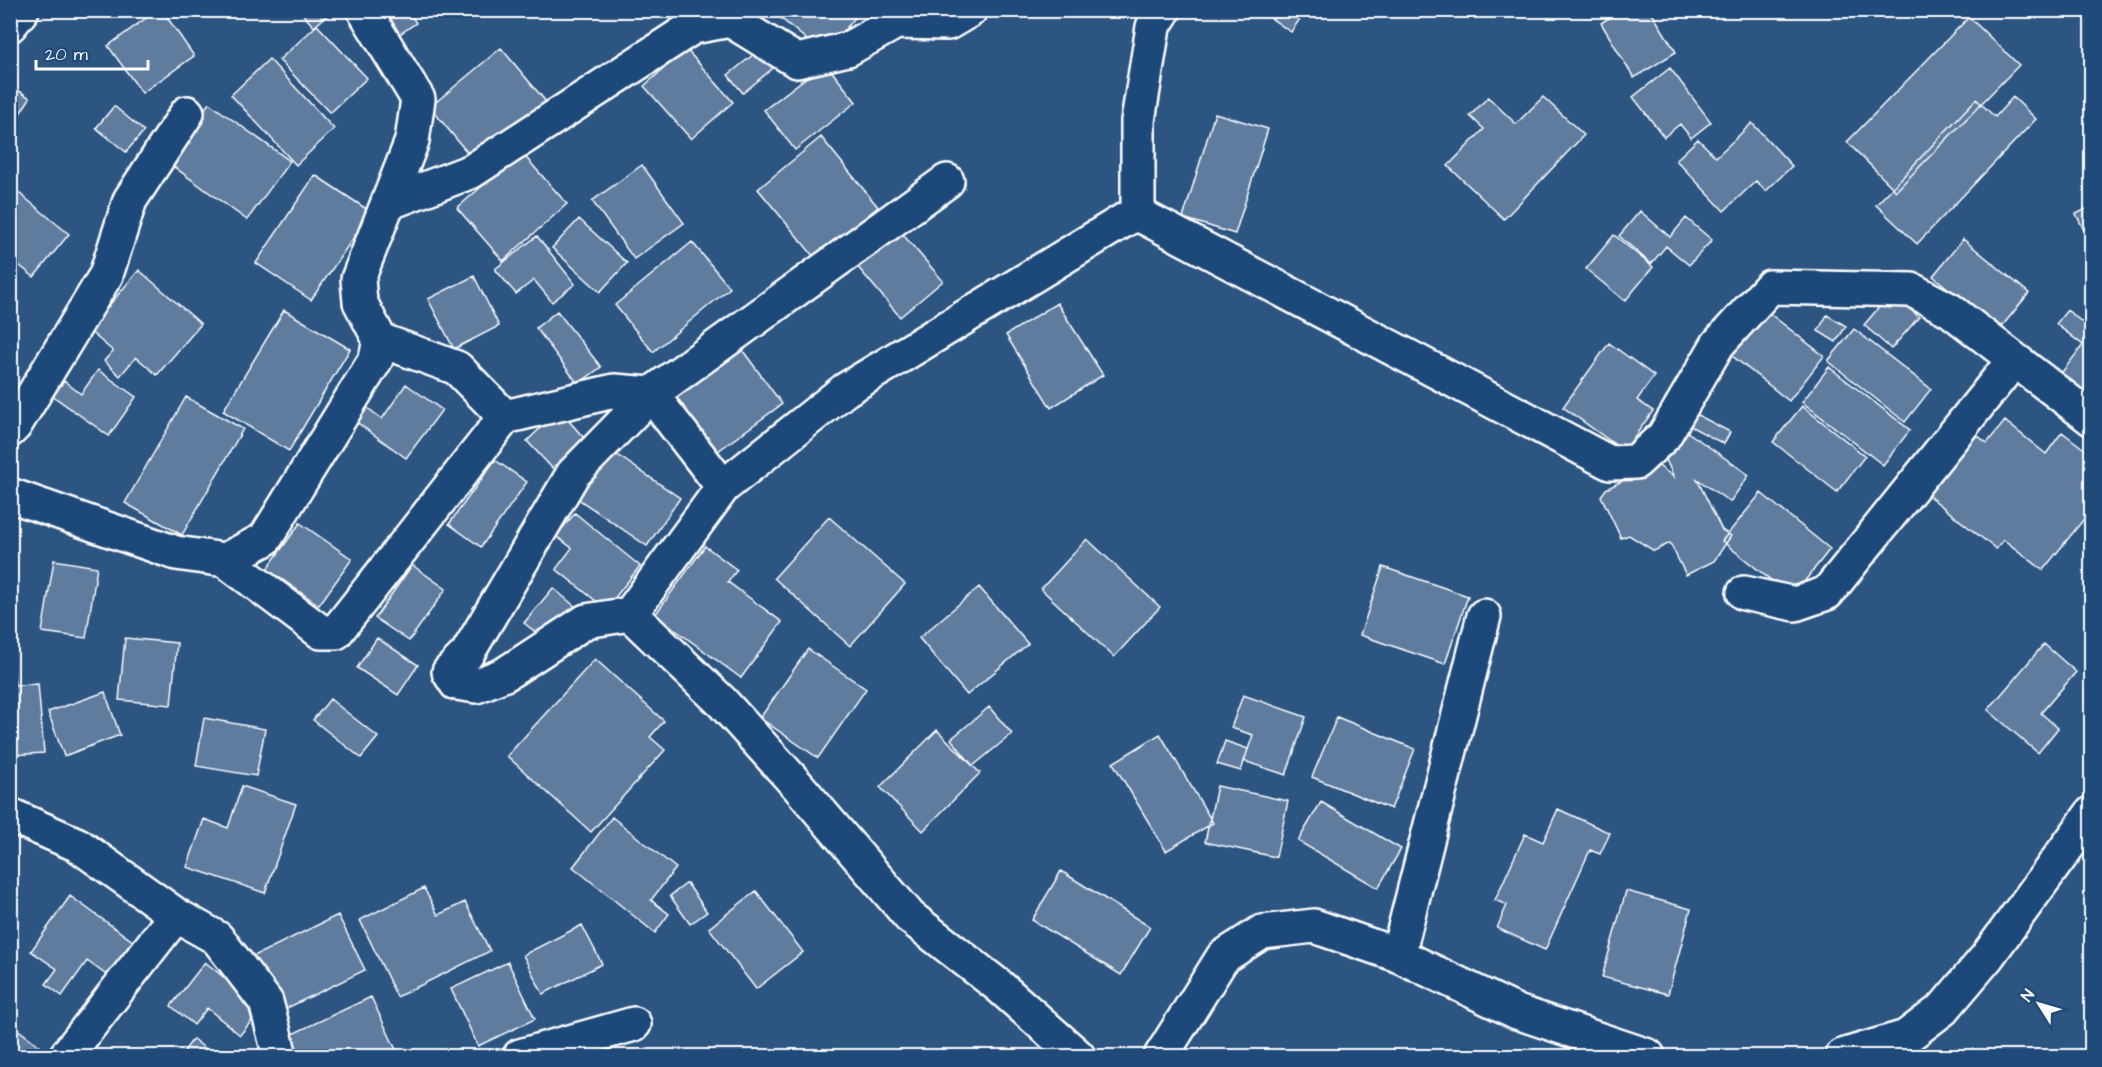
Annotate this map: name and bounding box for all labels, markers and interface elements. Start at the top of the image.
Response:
scale bar [36,33,148,71]
text: 20 m [45,42,88,67]
north arrow [2009,974,2069,1034]
text: N [2016,985,2040,1006]

